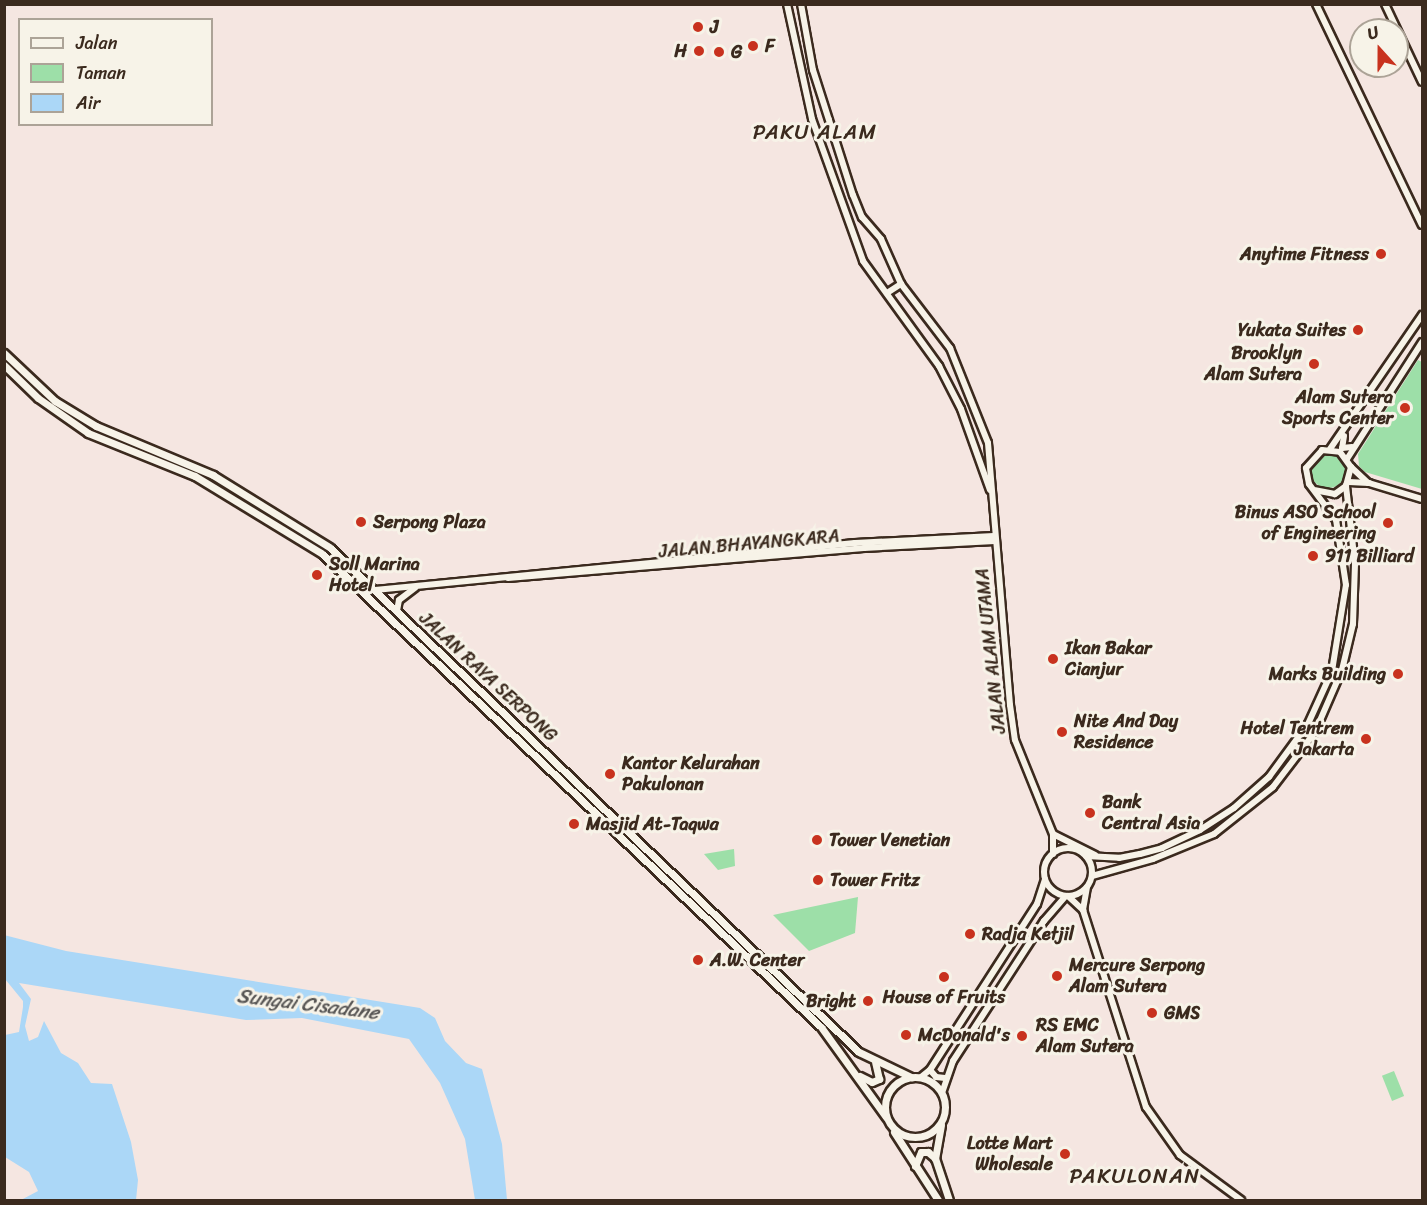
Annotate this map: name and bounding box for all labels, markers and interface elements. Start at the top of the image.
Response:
place label: J [710,16,718,38]
text: U [1363,17,1383,48]
legend [18,18,213,126]
north arrow [1349,18,1409,78]
marker: J [691,20,705,34]
text: Jalan [76,27,117,59]
place label: F [765,35,775,57]
marker: F [746,39,760,53]
place label: H [674,40,687,62]
place label: G [731,41,742,63]
marker: H [692,44,706,58]
marker: G [712,45,726,59]
text: Taman [76,57,126,89]
text: Air [76,87,100,119]
district label: PAKU ALAM [752,119,878,145]
place label: Anytime Fitness [1241,243,1369,265]
marker: Anytime Fitness [1374,247,1388,261]
place label: Yukata Suites [1237,319,1346,341]
marker: Yukata Suites [1351,323,1365,337]
place label: Brooklyn Alam Sutera [1203,343,1302,386]
marker: Brooklyn Alam Sutera [1307,357,1321,371]
place label: Alam Sutera Sports Center [1281,387,1393,430]
marker: Alam Sutera Sports Center [1398,401,1412,415]
place label: Binus ASO School of Engineering [1235,502,1376,544]
place label: Serpong Plaza [373,511,486,533]
marker: Serpong Plaza [354,515,368,529]
marker: Binus ASO School of Engineering [1381,516,1395,530]
street label: JALAN BHAYANGKARA [658,525,840,563]
place label: 911 Billiard [1325,545,1414,567]
marker: 911 Billiard [1306,549,1320,563]
place label: Soll Marina Hotel [329,554,419,596]
street label: JALAN ALAM UTAMA [971,566,1011,736]
marker: Soll Marina Hotel [310,568,324,582]
street label: JALAN RAYA SERPONG [414,607,562,747]
place label: Ikan Bakar Cianjur [1065,638,1151,680]
marker: Ikan Bakar Cianjur [1046,652,1060,666]
place label: Marks Building [1269,663,1386,685]
marker: Marks Building [1391,667,1405,681]
place label: Nite And Day Residence [1074,711,1178,754]
place label: Hotel Tentrem Jakarta [1240,718,1354,760]
marker: Nite And Day Residence [1055,725,1069,739]
marker: Hotel Tentrem Jakarta [1359,732,1373,746]
place label: Kantor Kelurahan Pakulonan [622,753,760,795]
marker: Kantor Kelurahan Pakulonan [603,767,617,781]
place label: Bank Central Asia [1102,792,1200,834]
marker: Bank Central Asia [1083,806,1097,820]
place label: Masjid At-Taqwa [586,813,719,835]
marker: Masjid At-Taqwa [567,817,581,831]
place label: Tower Venetian [829,829,949,851]
marker: Tower Venetian [810,833,824,847]
place label: Tower Fritz [830,869,920,891]
marker: Tower Fritz [811,873,825,887]
place label: Radja Ketjil [982,923,1075,945]
marker: Radja Ketjil [963,927,977,941]
place label: A.W. Center [710,949,804,971]
marker: A.W. Center [691,953,705,967]
place label: Mercure Serpong Alam Sutera [1069,955,1205,998]
marker: Mercure Serpong Alam Sutera [1050,969,1064,983]
marker: House of Fruits [937,970,951,984]
water label: Sungai Cisadane [235,983,381,1025]
place label: House of Fruits [883,986,1005,1008]
place label: Bright [806,990,856,1012]
marker: Bright [861,994,875,1008]
place label: GMS [1164,1002,1200,1024]
marker: GMS [1145,1006,1159,1020]
place label: RS EMC Alam Sutera [1036,1015,1135,1058]
place label: McDonald's [918,1024,1010,1046]
marker: RS EMC Alam Sutera [1013,1027,1031,1045]
marker: McDonald's [899,1028,913,1042]
place label: Lotte Mart Wholesale [968,1133,1053,1176]
marker: Lotte Mart Wholesale [1058,1147,1072,1161]
district label: PAKULONAN [1069,1163,1201,1189]

